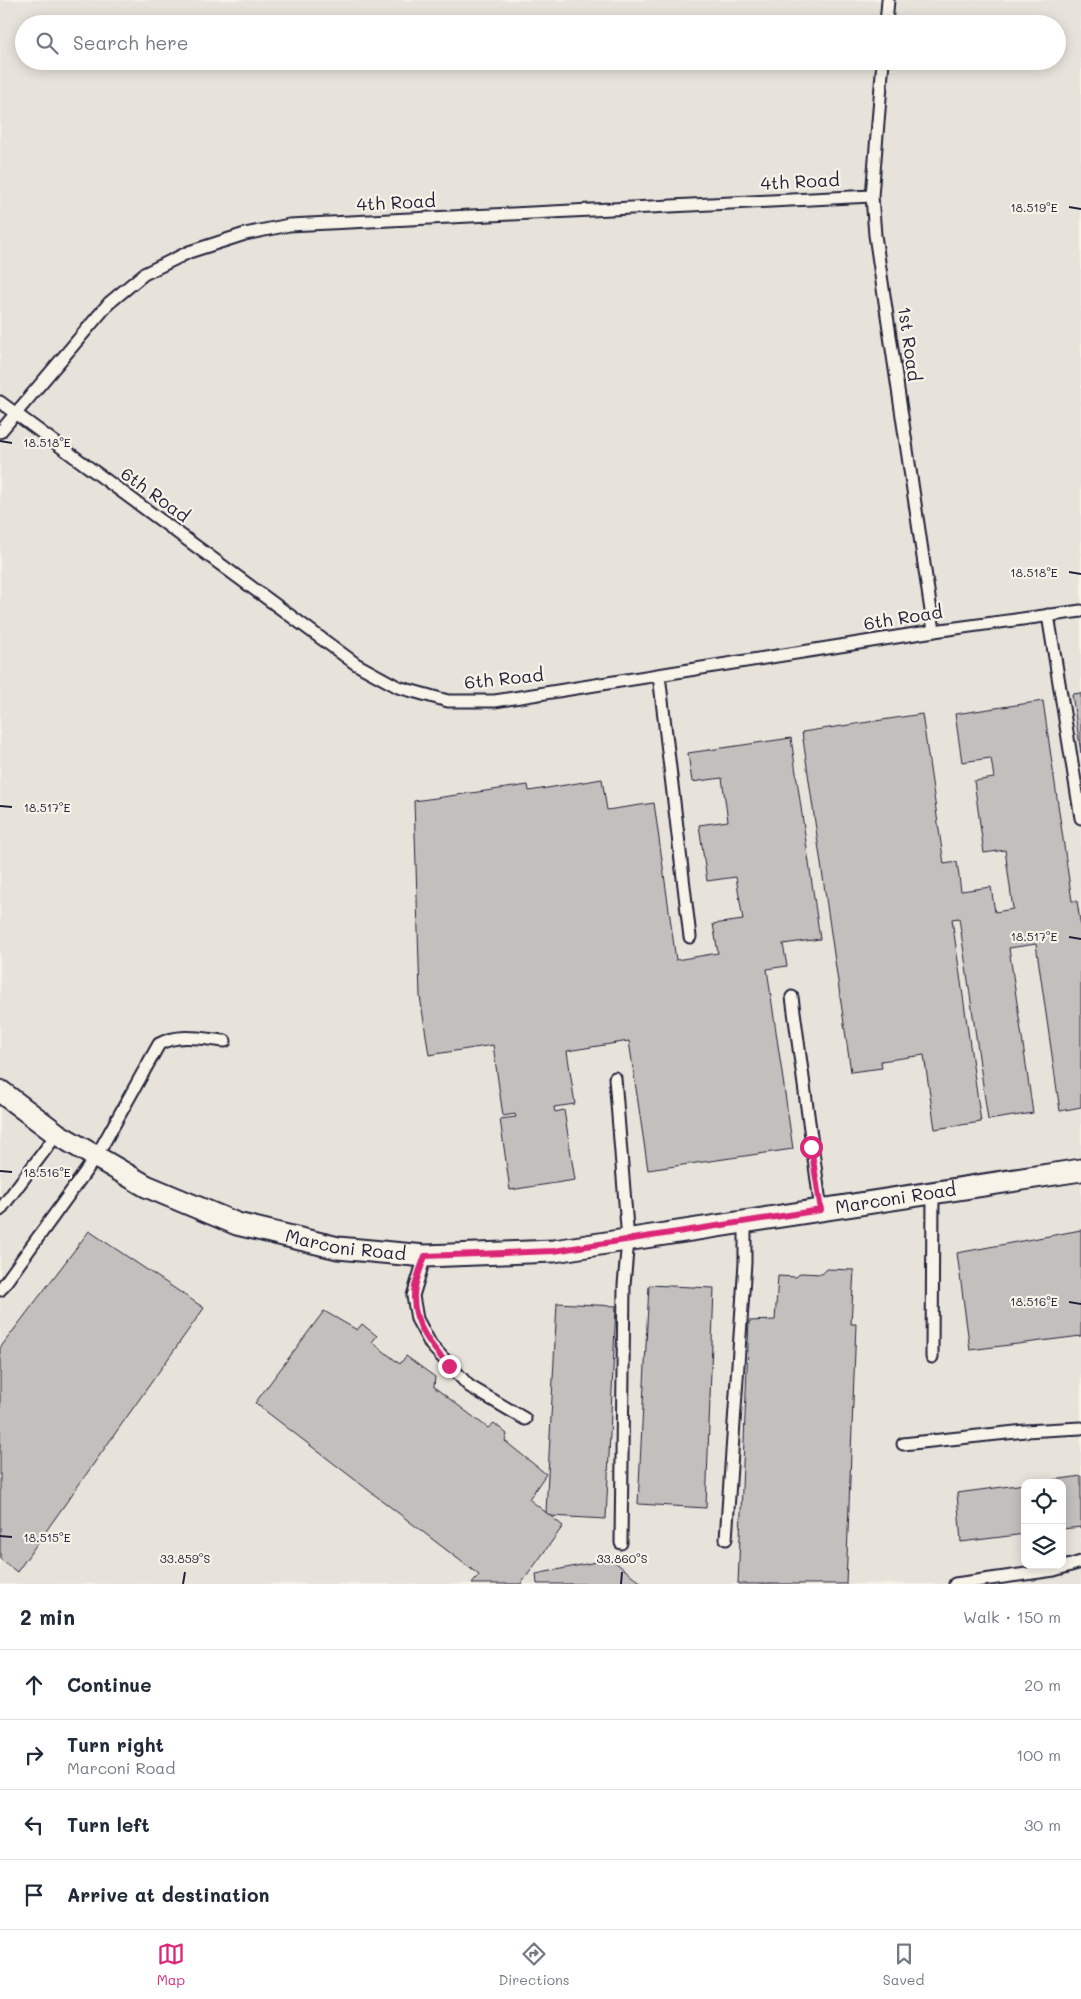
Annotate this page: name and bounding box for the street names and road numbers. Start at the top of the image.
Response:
street label: 4th Road [760,167,840,195]
street label: 4th Road [356,188,436,216]
street label: 1st Road [893,305,927,383]
street label: 6th Road [116,461,195,527]
street label: 6th Road [862,599,944,635]
street label: 6th Road [463,662,545,694]
street label: Marconi Road [833,1176,958,1219]
street label: Marconi Road [283,1223,407,1265]

